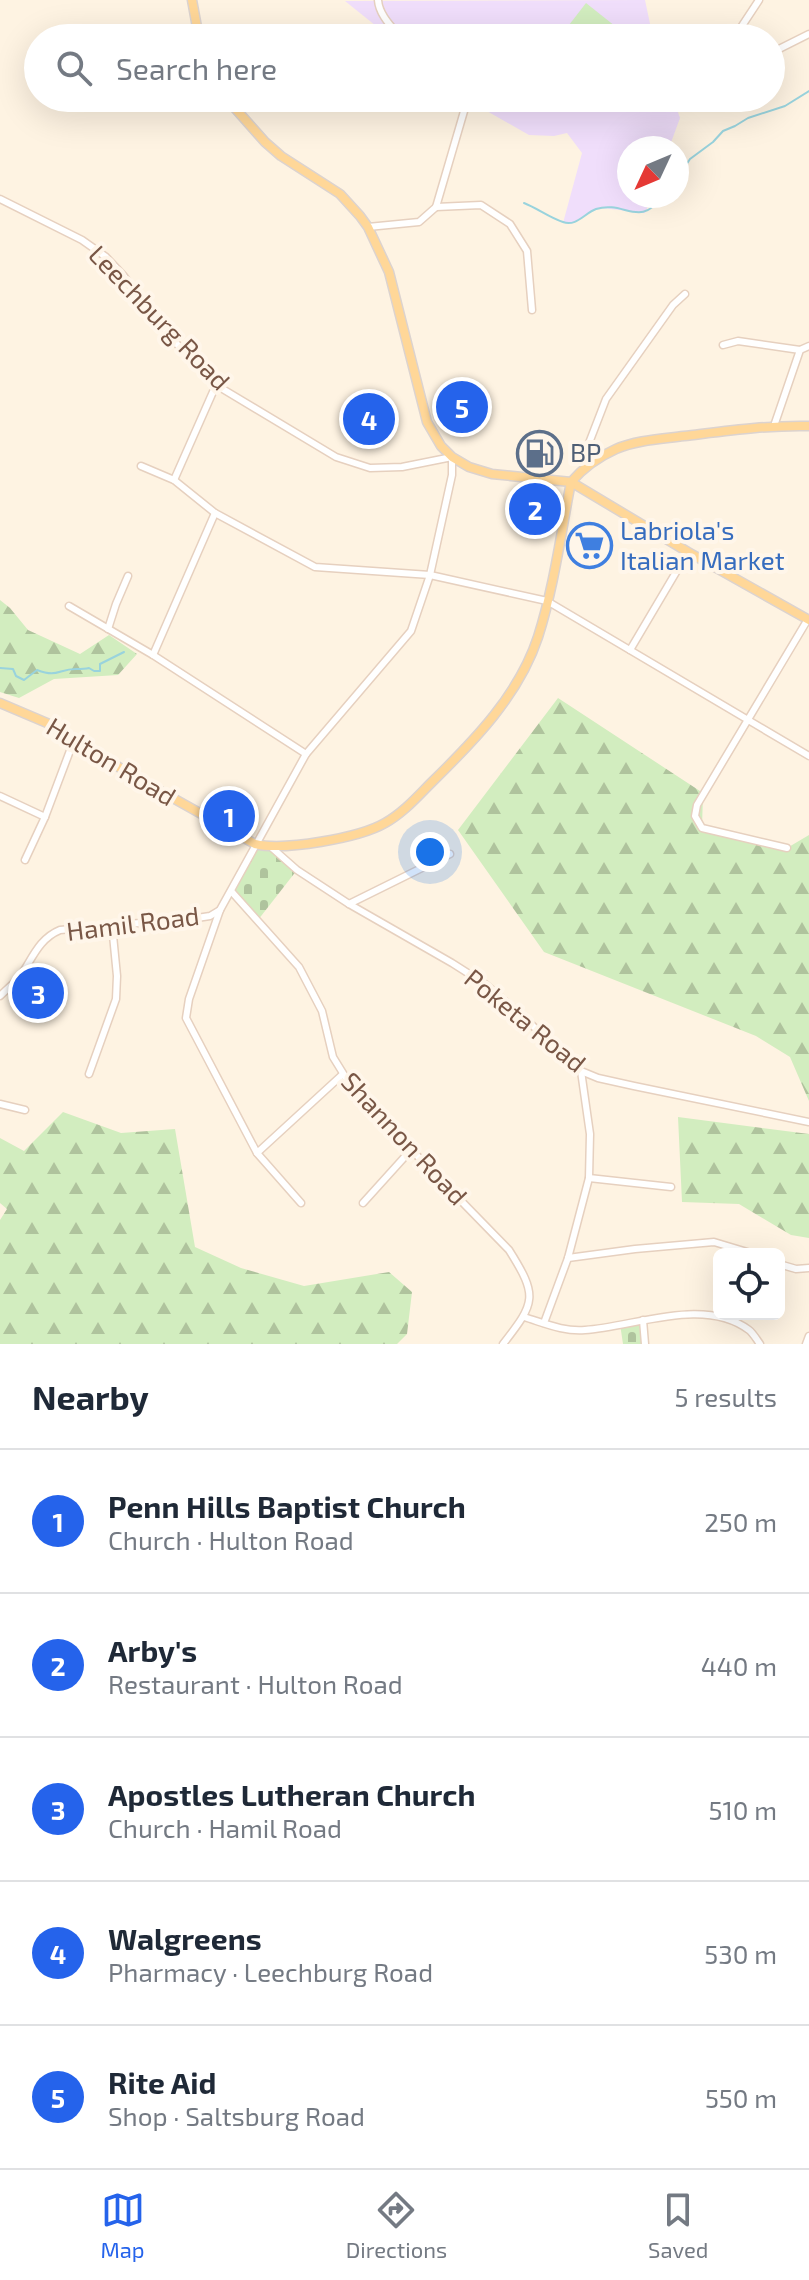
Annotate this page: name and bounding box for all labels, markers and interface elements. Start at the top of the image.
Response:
search box [24,24,785,112]
icon: search [52,46,96,90]
text: Search here [116,50,277,86]
north arrow [617,136,689,208]
street label: Leechburg Road [83,238,237,396]
pin: 5 [436,377,488,437]
pin: 4 [343,389,395,449]
fuel station icon: BP [515,429,563,477]
place label: BP [570,436,601,467]
pin: 2 [509,479,561,539]
place label: Labriola's Italian Market [620,514,785,575]
supermarket icon: Labriola's Italian Market [565,522,613,570]
street label: Hulton Road [42,710,182,811]
pin: 1 [203,786,255,846]
your location [410,832,450,872]
street label: Hamil Road [65,899,201,946]
street label: Poketa Road [459,962,593,1078]
pin: 3 [12,963,64,1023]
street label: Shannon Road [336,1065,474,1211]
map controls [713,1248,785,1320]
button: locate [713,1248,785,1320]
text: Nearby [32,1376,149,1417]
text: 5 results [675,1381,777,1412]
text: Penn Hills Baptist Church [108,1488,466,1524]
text: 1 [52,1506,64,1537]
text: 250 m [704,1506,777,1537]
text: Church · Hulton Road [108,1524,354,1555]
text: Arby's [108,1632,197,1668]
text: 2 [50,1650,66,1681]
text: 440 m [701,1650,777,1681]
text: Restaurant · Hulton Road [108,1668,403,1699]
text: Apostles Lutheran Church [108,1776,475,1812]
text: 3 [51,1794,65,1825]
text: 510 m [708,1794,777,1825]
text: Church · Hamil Road [108,1812,342,1843]
text: Walgreens [108,1920,262,1956]
text: 4 [50,1938,66,1969]
text: 530 m [704,1938,777,1969]
text: Pharmacy · Leechburg Road [108,1956,433,1987]
text: Rite Aid [108,2064,216,2100]
text: 5 [51,2082,65,2113]
text: 550 m [705,2082,777,2113]
text: Shop · Saltsburg Road [108,2100,365,2131]
tab: Map [101,2188,145,2262]
tab: Directions [346,2188,447,2262]
tab: Saved [648,2188,708,2262]

